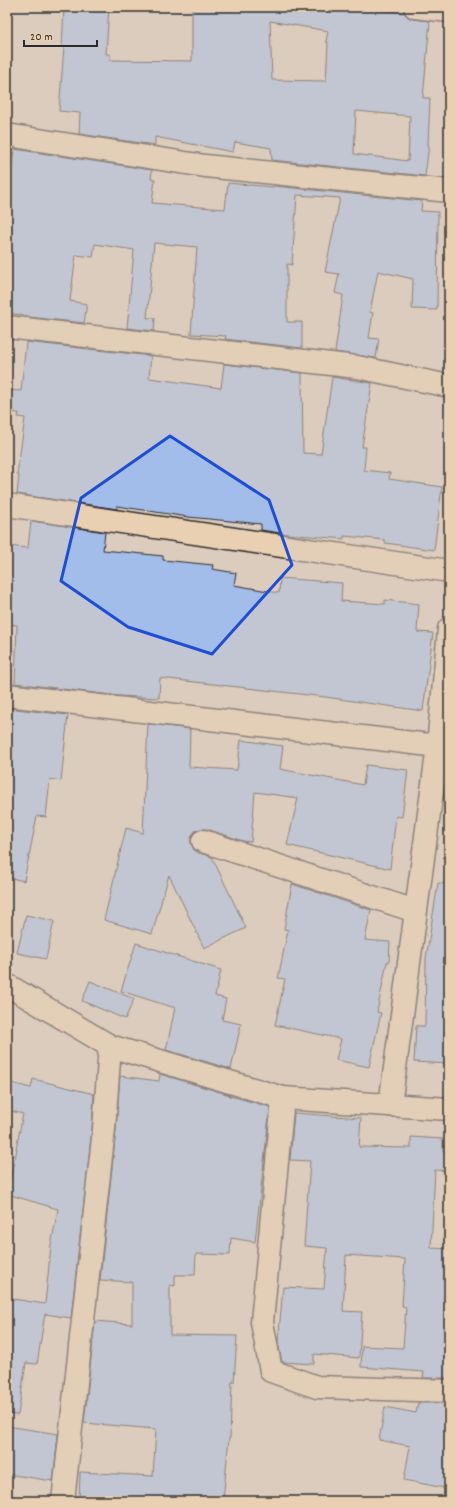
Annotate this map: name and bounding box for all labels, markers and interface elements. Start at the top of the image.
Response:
scale bar [24,22,97,48]
text: 20 m [30,29,53,46]

